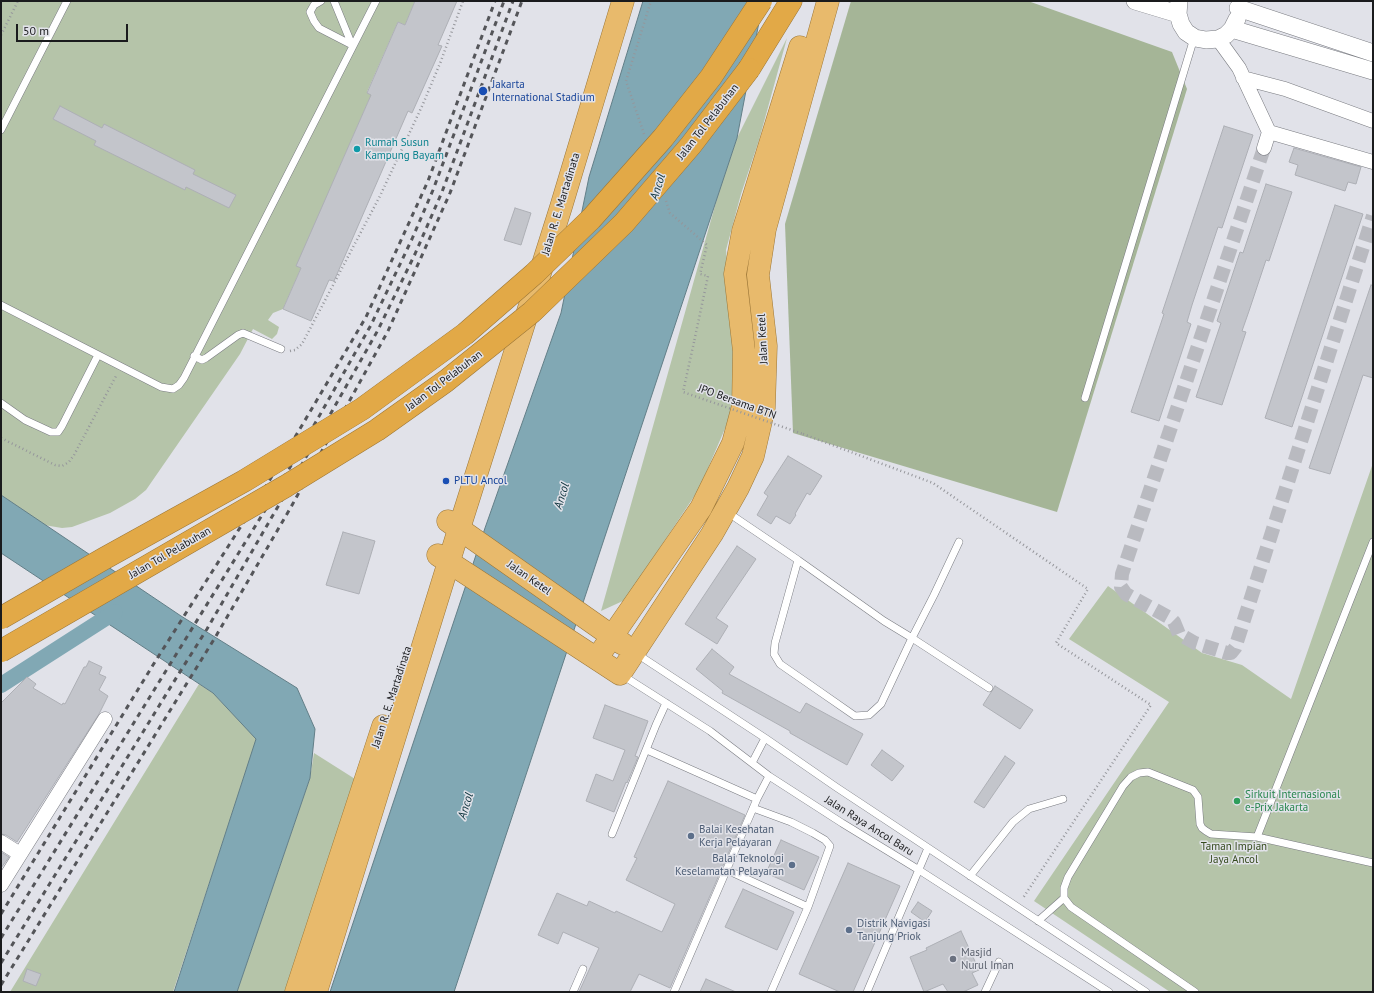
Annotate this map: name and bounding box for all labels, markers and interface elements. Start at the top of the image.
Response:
scale bar [18,16,130,42]
text: 50 m [23,23,49,38]
place label: Jakarta International Stadium [492,78,595,104]
street label: Jalan Tol Pelabuhan [674,82,742,162]
marker: Jakarta International Stadium [477,85,489,97]
place label: Rumah Susun Kampung Bayam [365,136,444,162]
marker: Rumah Susun Kampung Bayam [352,144,362,154]
street label: Jalan R. E. Martadinata [539,151,583,257]
water label: Ancol [647,172,669,202]
street label: Jalan Ketel [755,313,771,365]
street label: Jalan Tol Pelabuhan [403,348,485,414]
street label: JPO Bersama BTN [696,382,778,422]
place label: PLTU Ancol [454,474,507,488]
marker: PLTU Ancol [441,476,451,486]
water label: Ancol [551,481,573,511]
street label: Jalan Tol Pelabuhan [127,524,213,582]
street label: Jalan Ketel [505,558,553,598]
street label: Jalan R. E. Martadinata [369,644,415,750]
place label: Sirkuit Internasional e-Prix Jakarta [1245,788,1340,814]
water label: Ancol [455,791,477,821]
street label: Jalan Raya Ancol Baru [822,793,916,859]
marker: Sirkuit Internasional e-Prix Jakarta [1232,796,1242,806]
place label: Balai Kesehatan Kerja Pelayaran [699,823,774,849]
marker: Balai Kesehatan Kerja Pelayaran [686,831,696,841]
park label: Taman Impian Jaya Ancol [1201,840,1267,866]
place label: Balai Teknologi Keselamatan Pelayaran [675,852,784,878]
marker: Balai Teknologi Keselamatan Pelayaran [787,860,797,870]
place label: Distrik Navigasi Tanjung Priok [857,917,930,943]
marker: Distrik Navigasi Tanjung Priok [844,925,854,935]
place label: Masjid Nurul Iman [961,946,1014,972]
marker: Masjid Nurul Iman [948,954,958,964]

